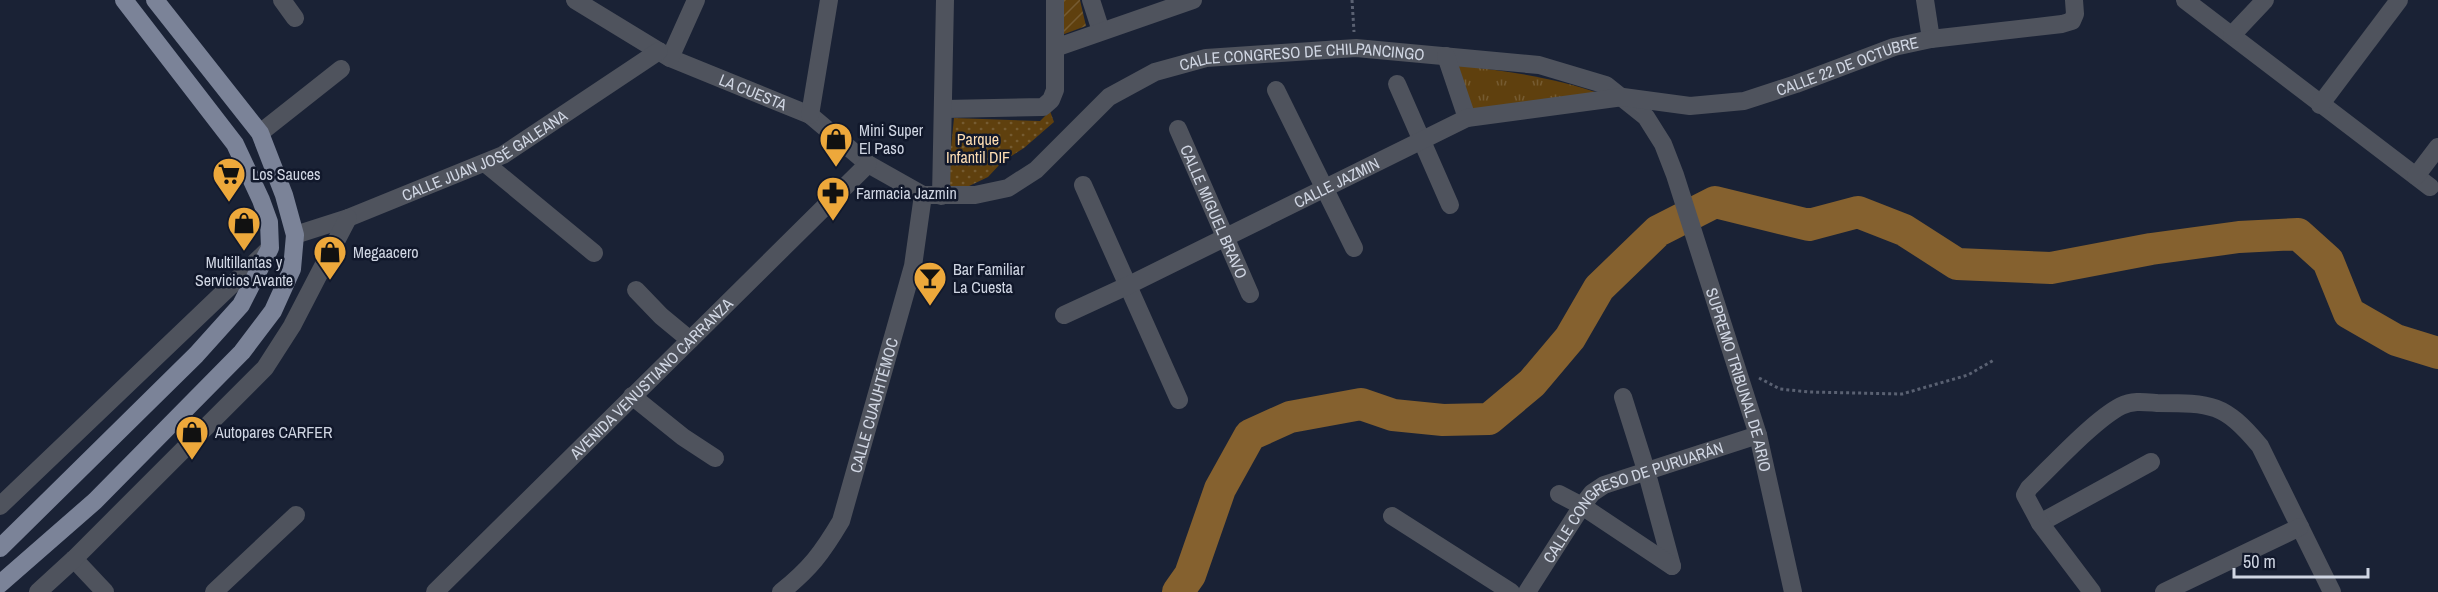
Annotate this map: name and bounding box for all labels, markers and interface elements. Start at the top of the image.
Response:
street label: CALLE 22 DE OCTUBRE [1773,31,1920,101]
street label: CALLE CONGRESO DE CHILPANCINGO [1177,37,1426,76]
street label: LA CUESTA [716,68,790,116]
street label: CALLE JUAN JOSÉ GALEANA [398,104,571,206]
place label: Mini Super El Paso [859,119,924,159]
shop icon: Mini Super El Paso [818,121,854,168]
park label: Parque Infantil DIF [946,128,1010,168]
street label: CALLE MIGUEL BRAVO [1175,141,1253,282]
street label: CALLE JAZMIN [1290,152,1383,213]
supermarket icon: Los Sauces [211,156,247,203]
place label: Los Sauces [252,163,321,185]
pharmacy icon: Farmacia Jazmin [815,175,851,222]
place label: Farmacia Jazmin [856,182,957,204]
shop icon: Multillantas y Servicios Avante [226,205,262,252]
shop icon: Megaacero [312,234,348,281]
place label: Megaacero [353,241,419,263]
place label: Multillantas y Servicios Avante [195,251,293,291]
place label: Bar Familiar La Cuesta [953,258,1025,298]
bar icon: Bar Familiar La Cuesta [912,260,948,307]
street label: SUPREMO TRIBUNAL DE ARIO [1701,285,1777,474]
street label: AVENIDA VENUSTIANO CARRANZA [564,293,738,464]
street label: CALLE CUAUHTÉMOC [844,335,903,475]
shop icon: Autopares CARFER [174,414,210,461]
place label: Autopares CARFER [214,421,333,443]
street label: CALLE CONGRESO DE PURUARÁN [1537,436,1726,567]
scale bar [2234,541,2368,579]
text: 50 m [2243,549,2276,574]

